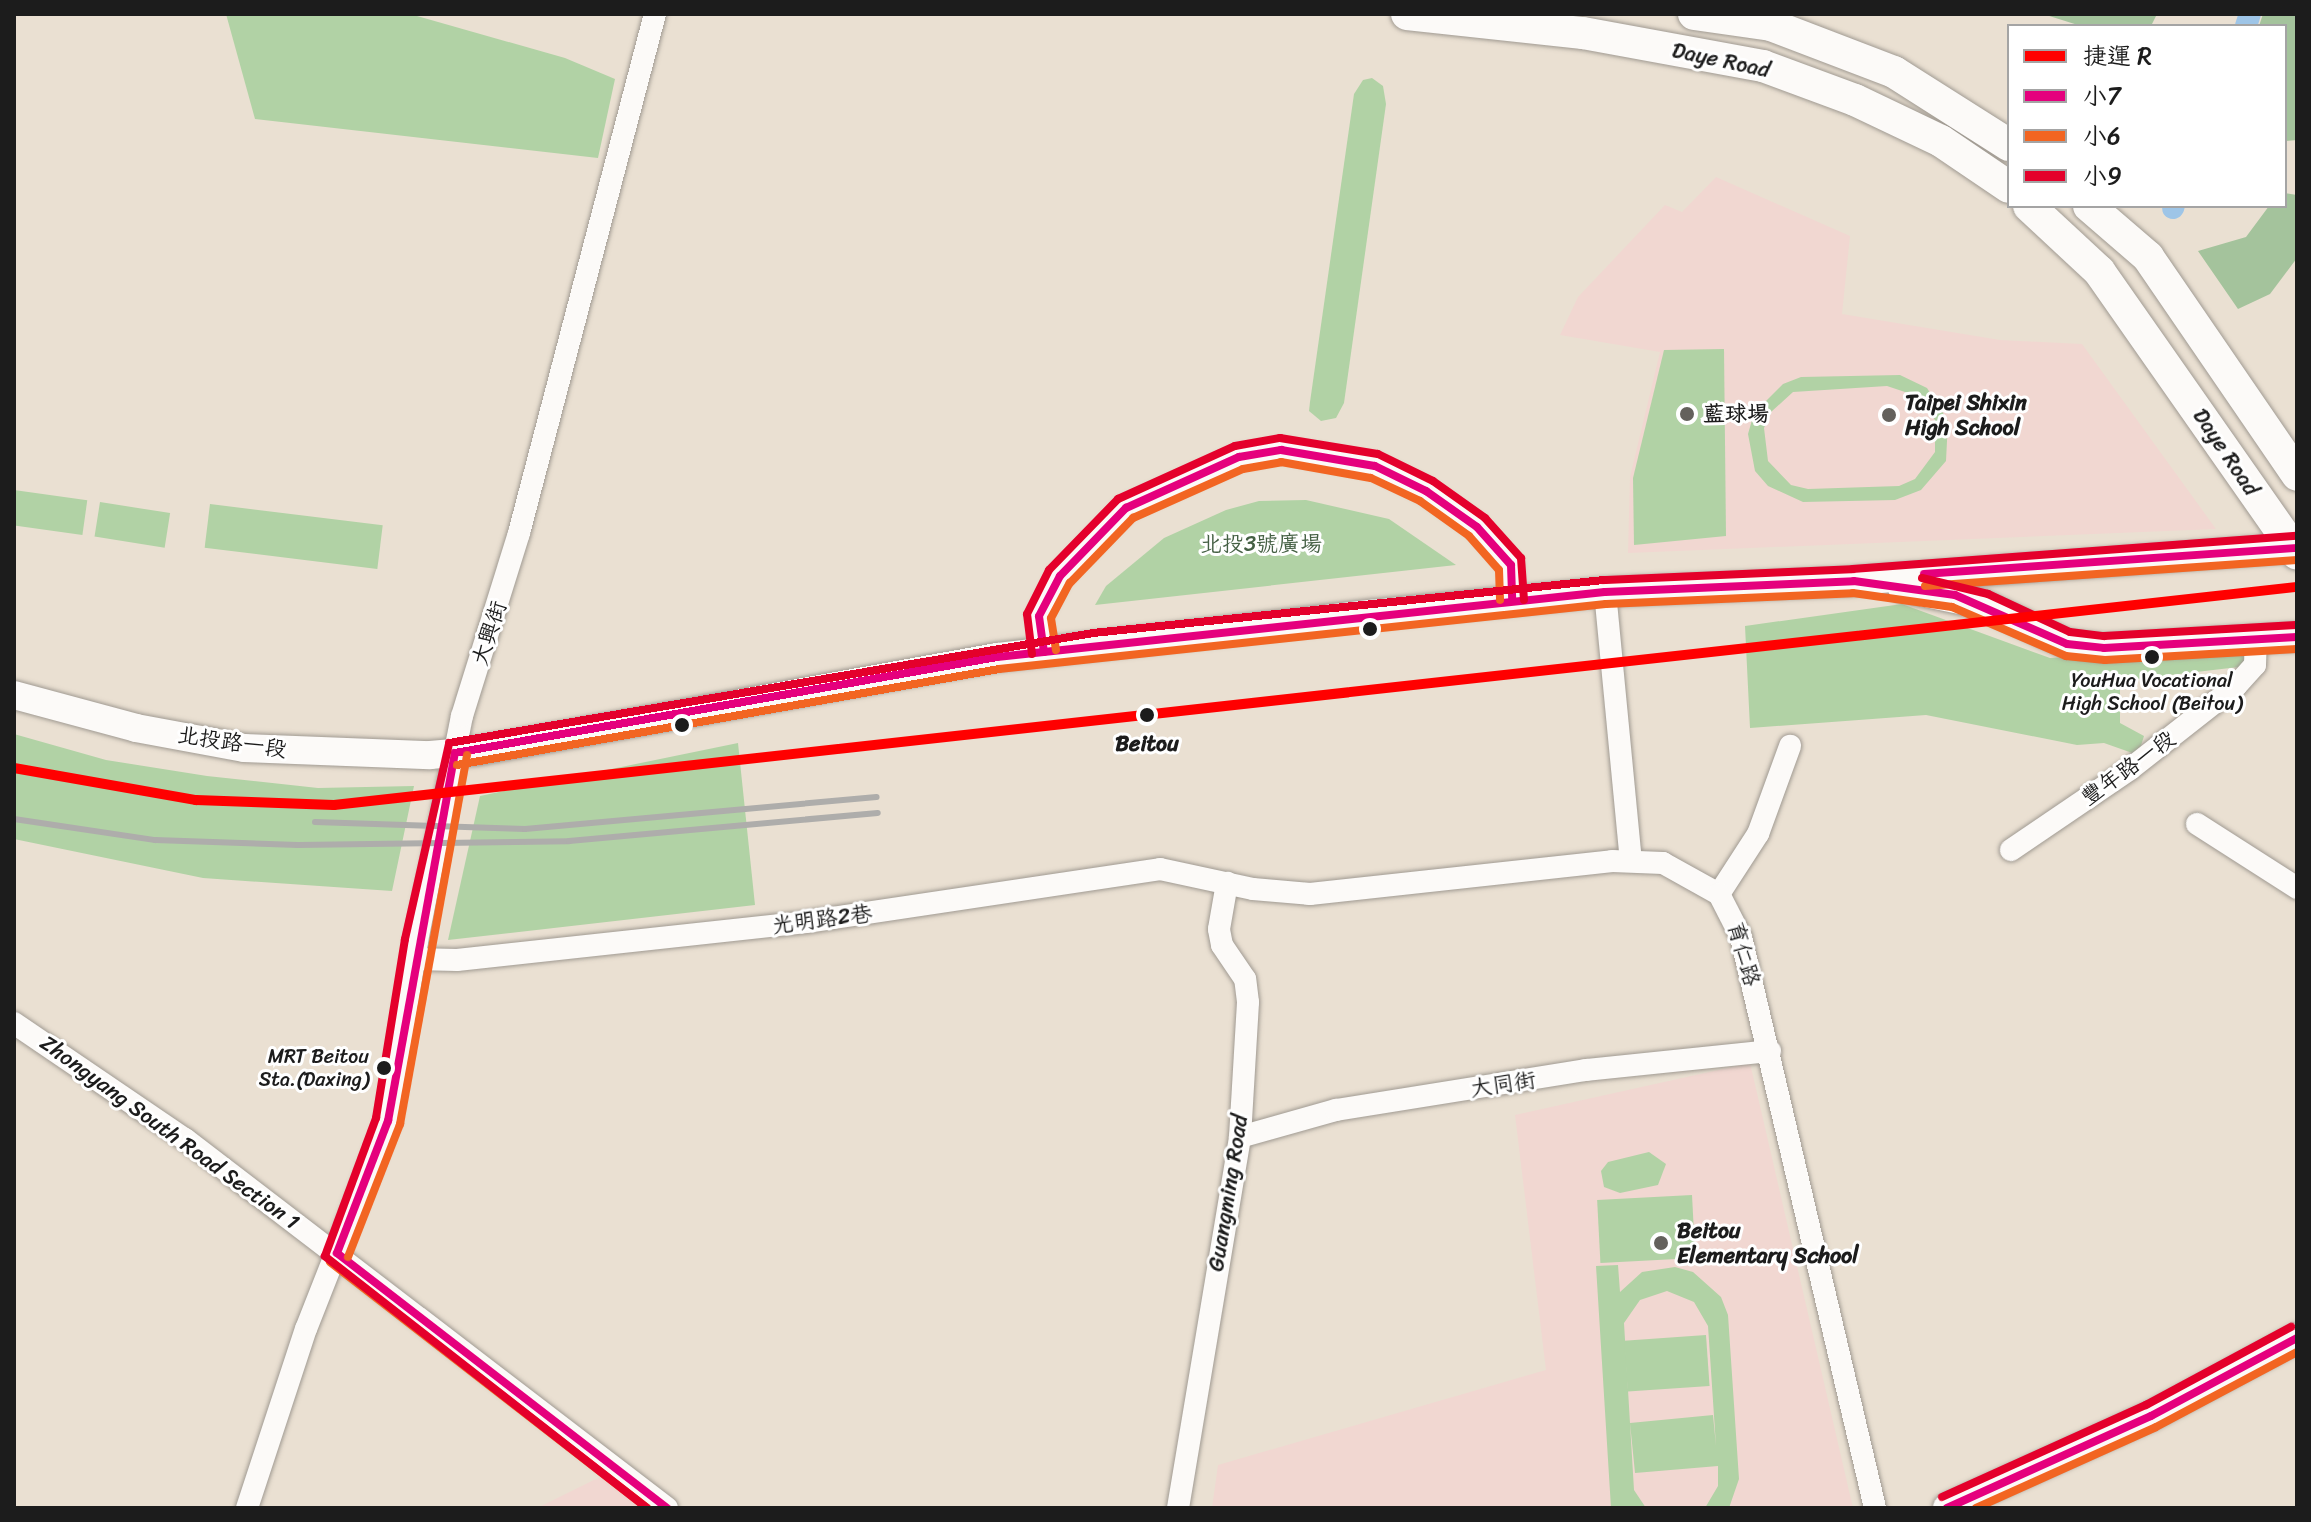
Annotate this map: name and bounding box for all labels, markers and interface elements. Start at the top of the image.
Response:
legend [2007,24,2287,208]
text: 捷運 R [2083,35,2152,77]
street label: Daye Road [1669,37,1773,83]
text: 小7 [2083,75,2121,117]
text: 小6 [2083,115,2121,157]
text: 小9 [2083,155,2122,197]
place label: Taipei Shixin High School [1905,389,2027,440]
place label: 藍球場 [1703,401,1769,427]
street label: Daye Road [2187,403,2265,501]
marker: 藍球場 [1678,405,1696,423]
marker: Taipei Shixin High School [1880,406,1898,424]
park label: 北投3號廣場 [1200,531,1322,557]
street label: 大興街 [466,598,512,668]
unlabelled marker [1362,621,1378,637]
marker: YouHua Vocational High School (Beitou) [2144,649,2160,665]
place label: YouHua Vocational High School (Beitou) [2061,668,2243,715]
marker: Beitou [1135,703,1159,727]
unlabelled marker [674,717,690,733]
street label: 北投路一段 [176,721,288,763]
street label: 豐年路一段 [2076,725,2180,811]
place label: Beitou [1115,731,1179,757]
street label: 光明路2巷 [770,900,874,938]
street label: 育仁路 [1722,919,1766,989]
street label: Zhongyang South Road Section 1 [34,1028,306,1236]
place label: MRT Beitou Sta.(Daxing) [259,1044,369,1091]
marker: MRT Beitou Sta.(Daxing) [376,1060,392,1076]
street label: 大同街 [1468,1066,1538,1102]
street label: Guangming Road [1203,1113,1253,1273]
place label: Beitou Elementary School [1677,1217,1859,1268]
marker: Beitou Elementary School [1652,1234,1670,1252]

